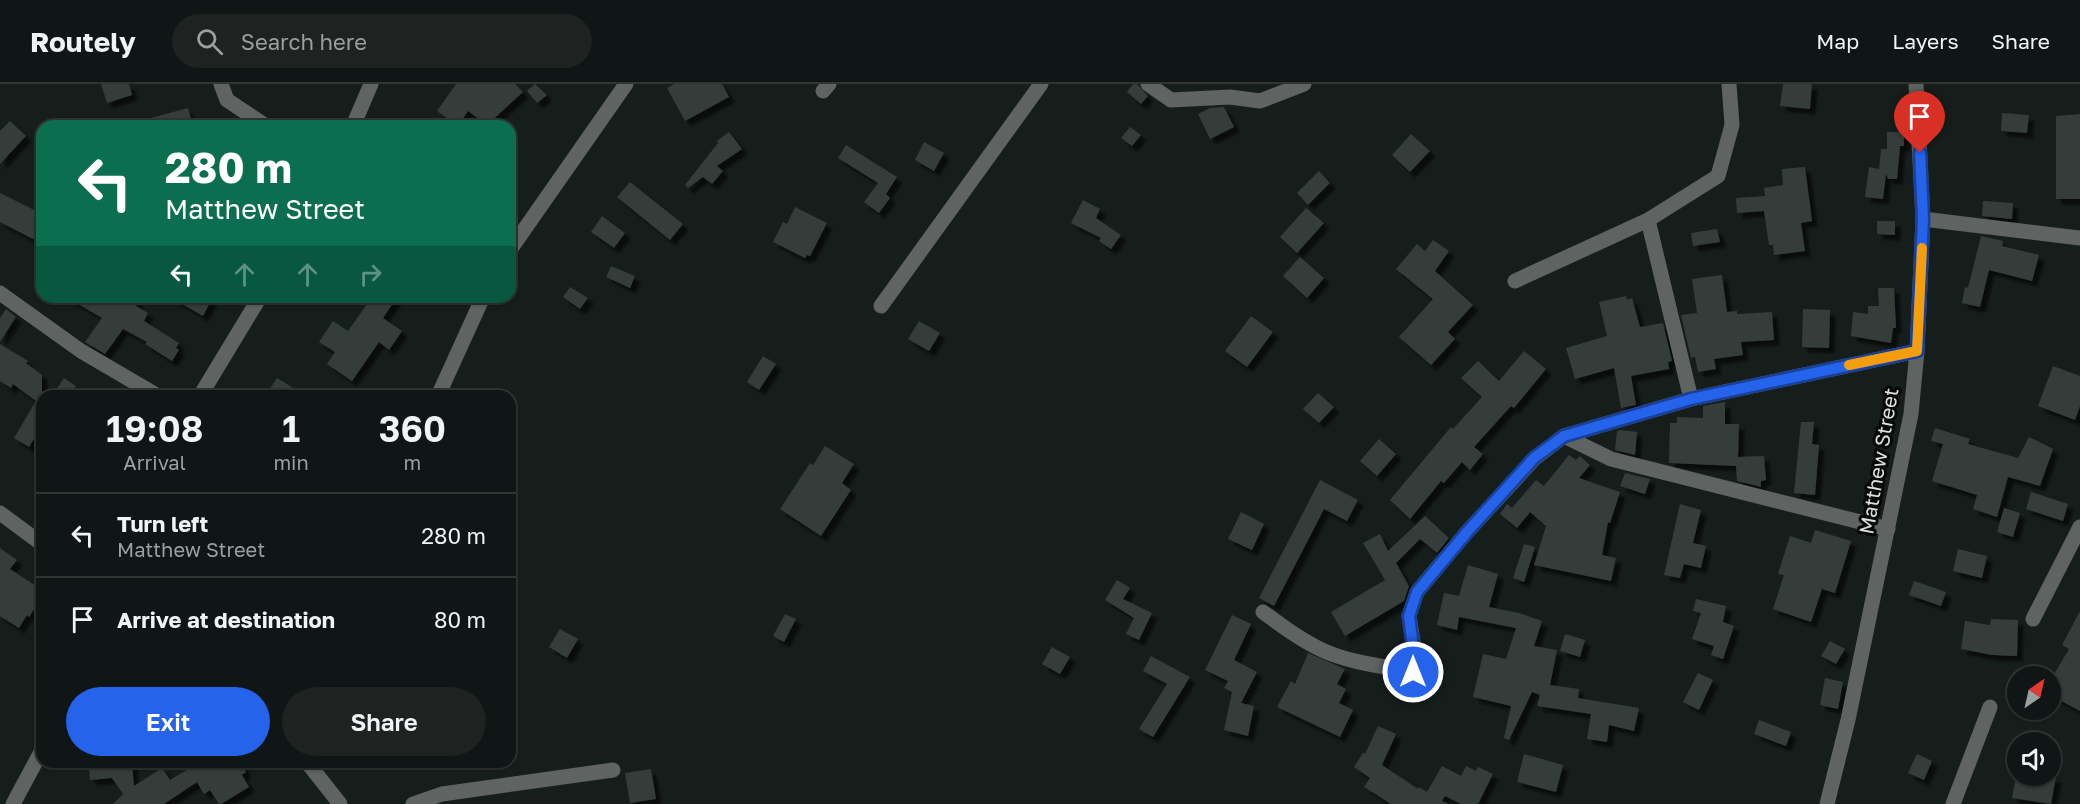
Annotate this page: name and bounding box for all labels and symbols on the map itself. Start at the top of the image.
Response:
pin [1894,91,1945,153]
street label: Matthew Street [1853,386,1903,536]
position arrow [1381,640,1445,704]
north arrow [2007,666,2061,720]

